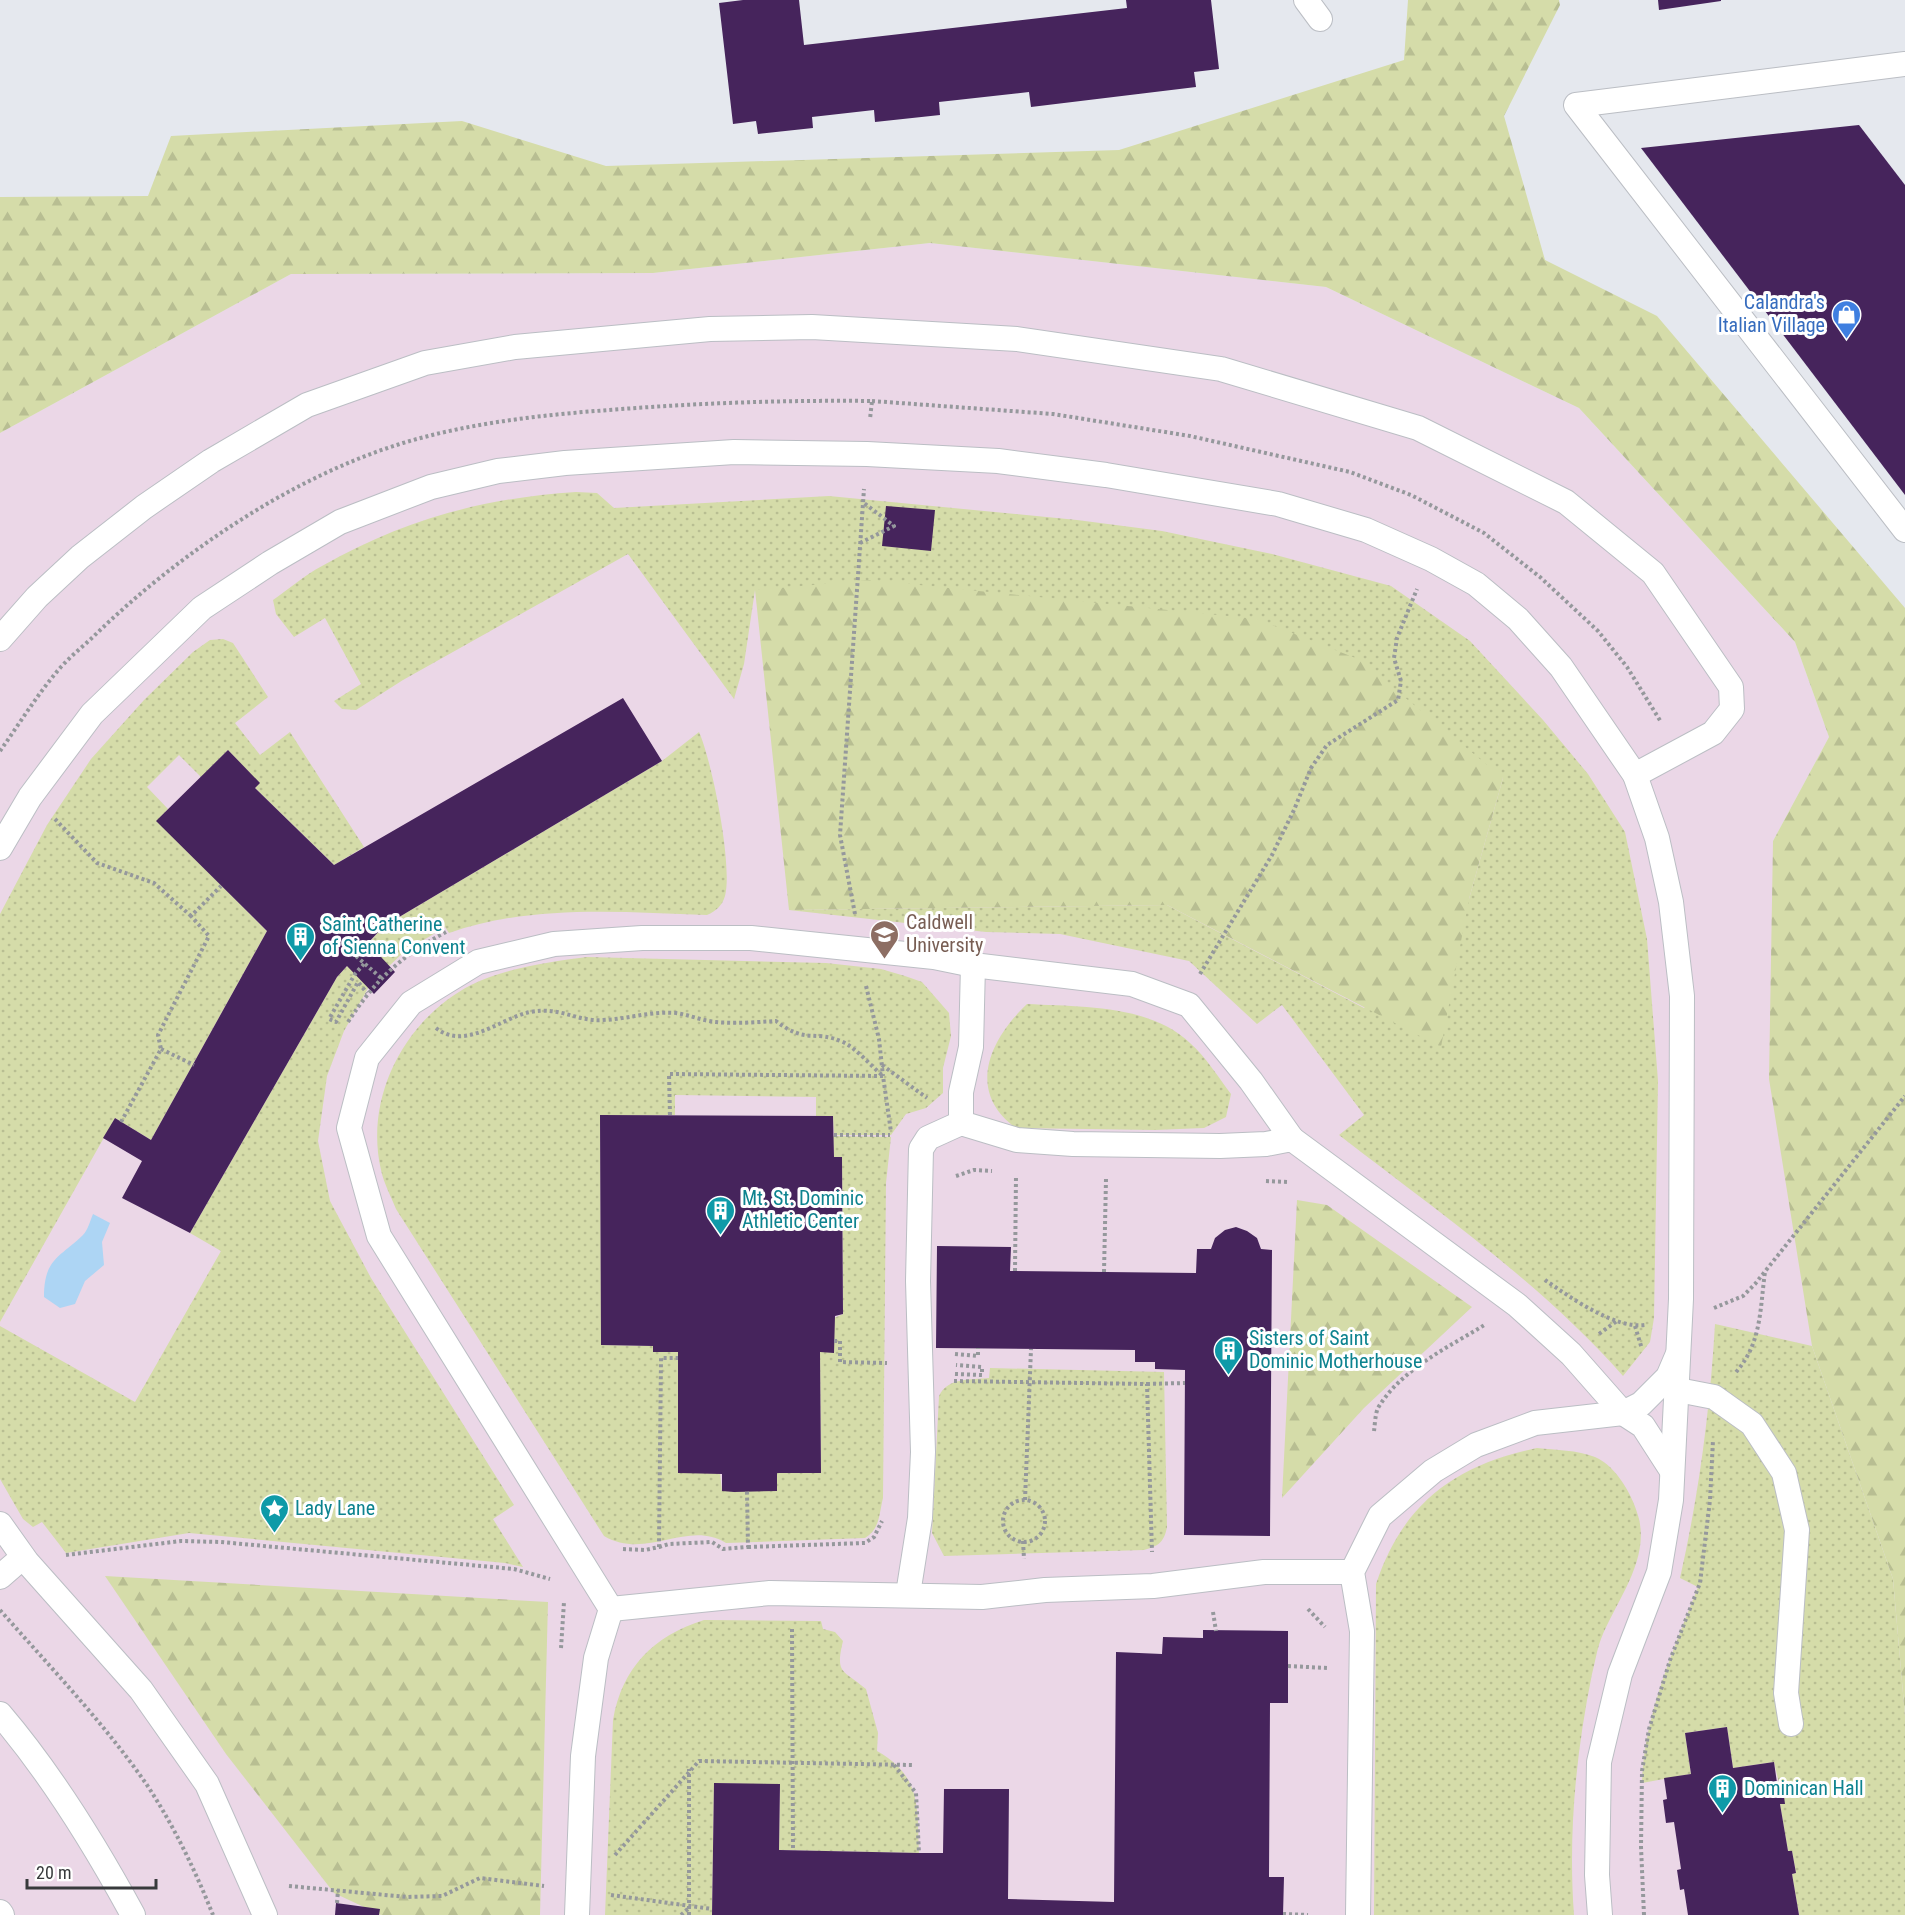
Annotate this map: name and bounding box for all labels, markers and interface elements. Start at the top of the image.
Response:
place label: Calandra's Italian Village [1718,290,1825,337]
shop icon: Calandra's Italian Village [1830,298,1862,340]
place label: Caldwell University [906,910,983,957]
place label: Saint Catherine of Sienna Convent [322,912,465,959]
school or university icon: Caldwell University [869,918,901,960]
building icon: Saint Catherine of Sienna Convent [285,920,317,962]
place label: Mt. St. Dominic Athletic Center [742,1186,864,1233]
building icon: Mt. St. Dominic Athletic Center [705,1194,737,1236]
place label: Sisters of Saint Dominic Motherhouse [1249,1326,1422,1373]
building icon: Sisters of Saint Dominic Motherhouse [1212,1334,1244,1376]
place icon: Lady Lane [258,1492,290,1534]
place label: Lady Lane [295,1496,375,1520]
building icon: Dominican Hall [1707,1772,1739,1814]
place label: Dominican Hall [1744,1776,1864,1800]
scale bar [27,1852,156,1890]
text: 20 m [36,1862,71,1883]

